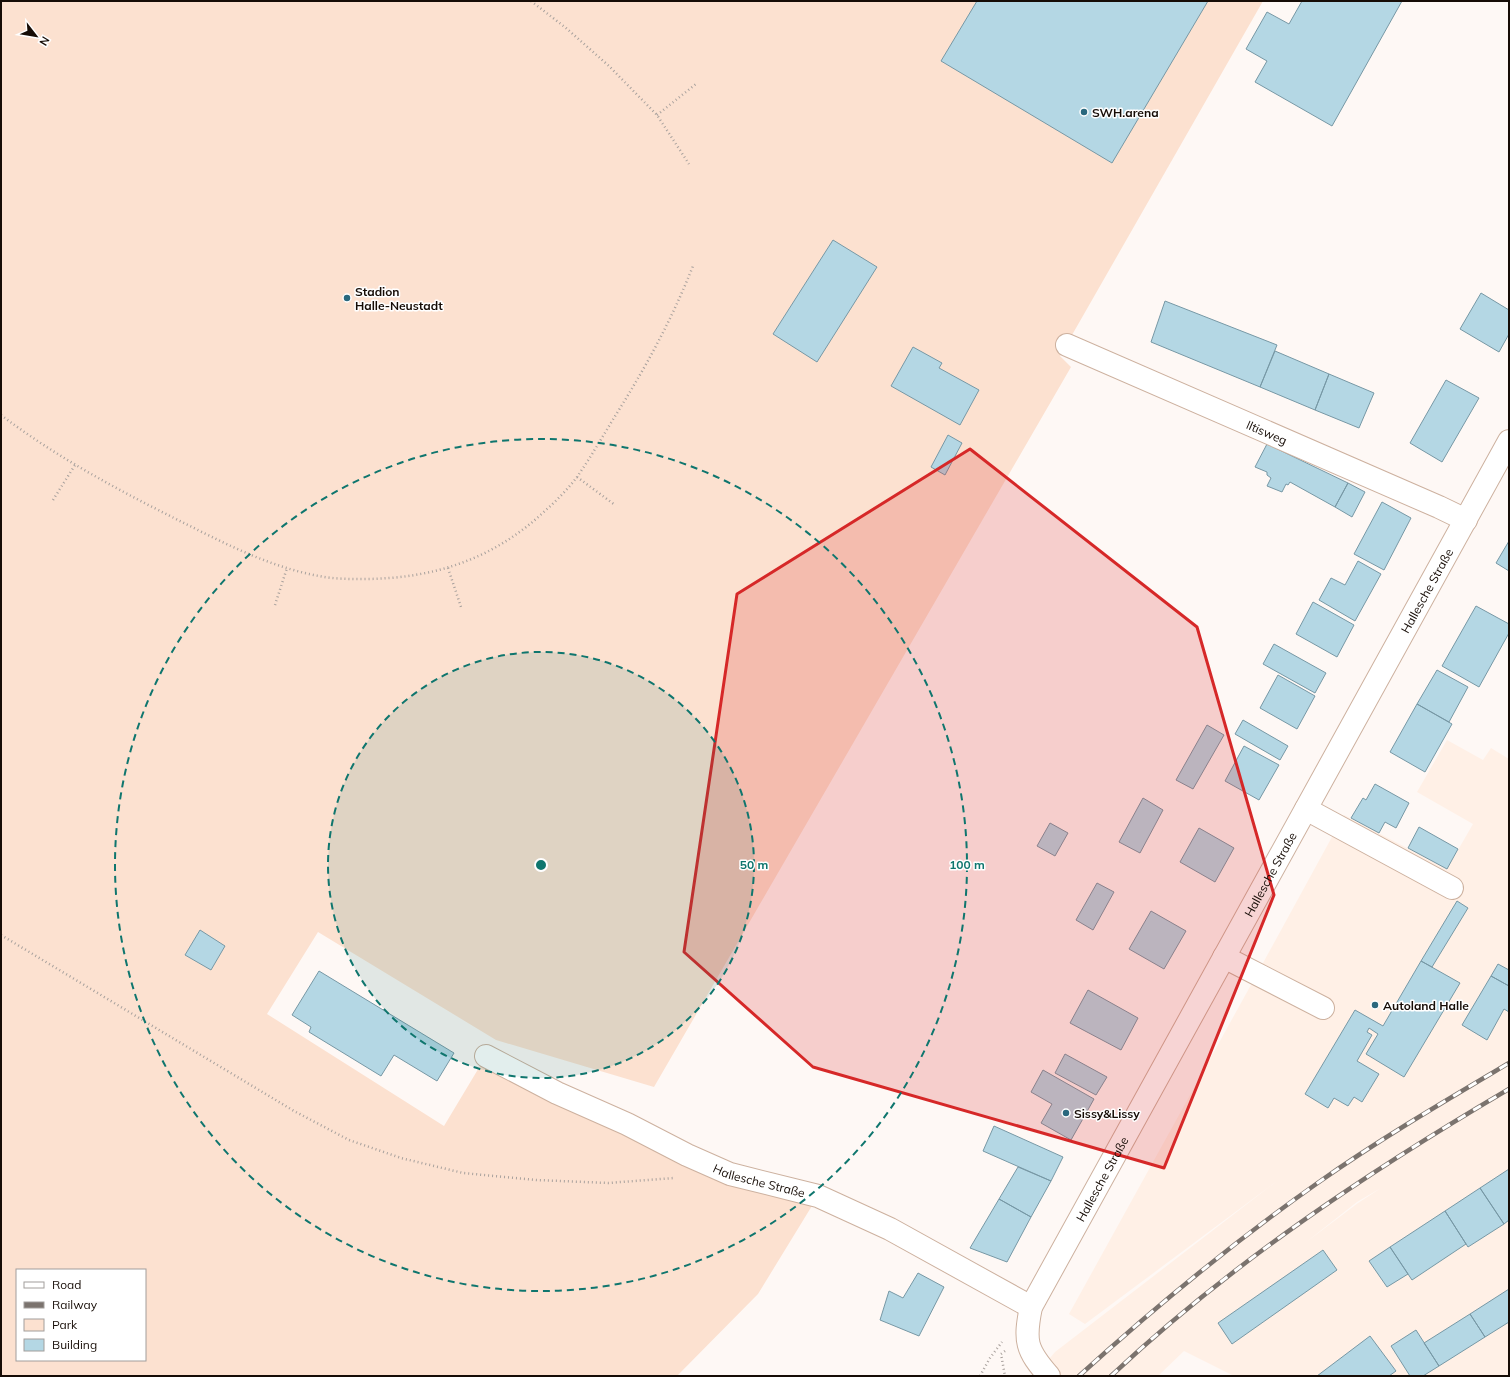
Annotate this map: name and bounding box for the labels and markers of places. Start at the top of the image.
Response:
place label: SWH.arena [1092,105,1159,120]
marker: SWH.arena [1079,107,1089,117]
place label: Stadion Halle-Neustadt [355,284,443,313]
marker: Stadion Halle-Neustadt [342,293,352,303]
centre of rings [534,858,548,872]
place label: Autoland Halle [1383,998,1469,1013]
marker: Autoland Halle [1370,1000,1380,1010]
place label: Sissy&Lissy [1074,1106,1140,1121]
marker: Sissy&Lissy [1061,1108,1071,1118]

